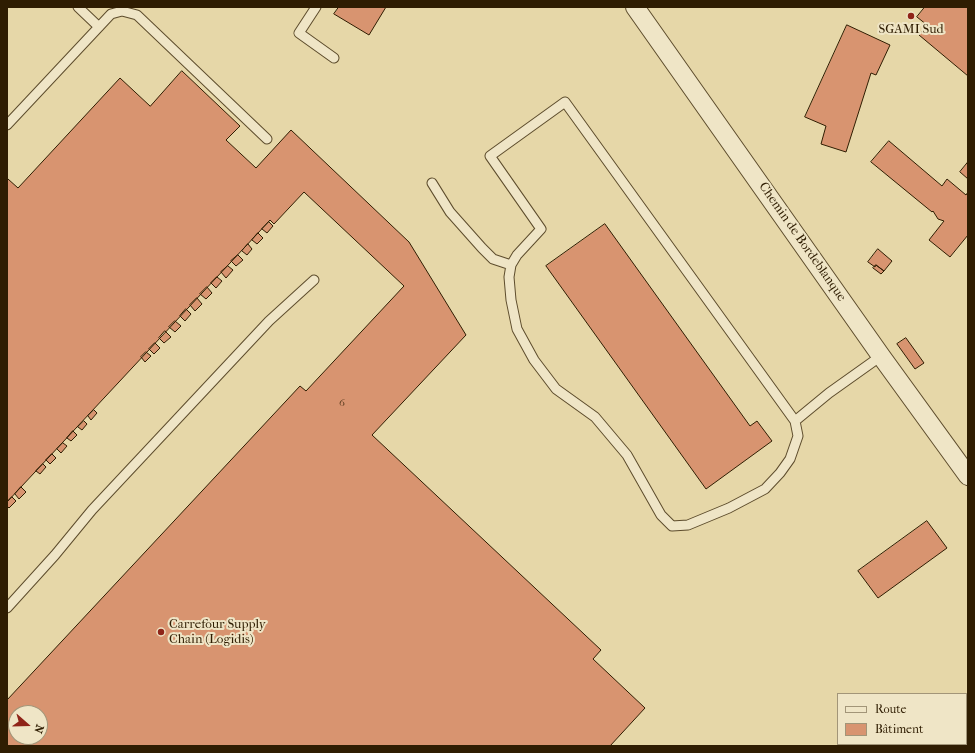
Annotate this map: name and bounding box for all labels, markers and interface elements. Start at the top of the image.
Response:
marker: SGAMI Sud [906,11,916,21]
place label: SGAMI Sud [878,22,944,38]
street label: Chemin de Bordeblanque [755,179,849,305]
house number: 6 [339,396,345,410]
place label: Carrefour Supply Chain (Logidis) [169,617,266,648]
marker: Carrefour Supply Chain (Logidis) [156,627,166,637]
legend [837,693,967,745]
text: Route [875,702,907,716]
north arrow [8,705,48,745]
text: Bâtiment [875,722,923,736]
text: N [31,723,46,735]

